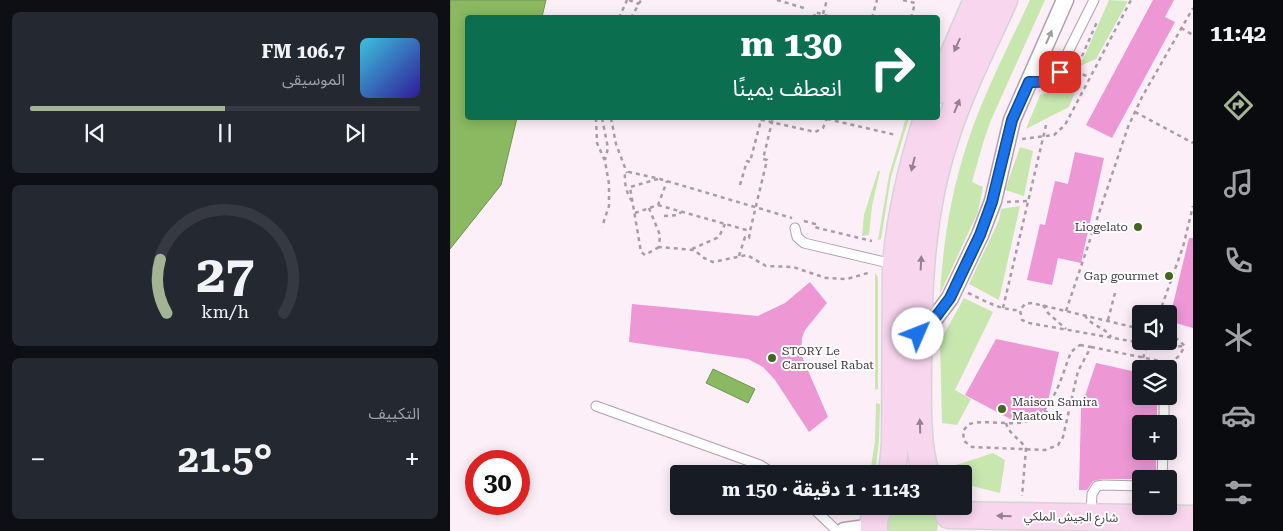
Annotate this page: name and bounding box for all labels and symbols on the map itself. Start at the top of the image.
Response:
one-way arrow [1045,30,1053,44]
one-way arrow [953,38,961,52]
pin [1039,51,1081,93]
one-way arrow [954,98,961,113]
one-way arrow [909,157,917,172]
place label: Liogelato [1075,220,1128,234]
marker: Liogelato [1132,221,1144,233]
one-way arrow [917,255,925,271]
place label: Gap gourmet [1084,269,1160,283]
marker: Gap gourmet [1163,270,1175,282]
position arrow [891,307,943,359]
place label: STORY Le Carrousel Rabat [782,344,874,372]
marker: STORY Le Carrousel Rabat [766,352,778,364]
place label: Maison Samira Maatouk [1012,395,1098,423]
marker: Maison Samira Maatouk [996,403,1008,415]
one-way arrow [915,417,923,433]
speed limit sign: 30 [465,450,530,515]
street label: شارع الجيش الملكي [1024,509,1118,528]
one-way arrow [996,512,1012,520]

